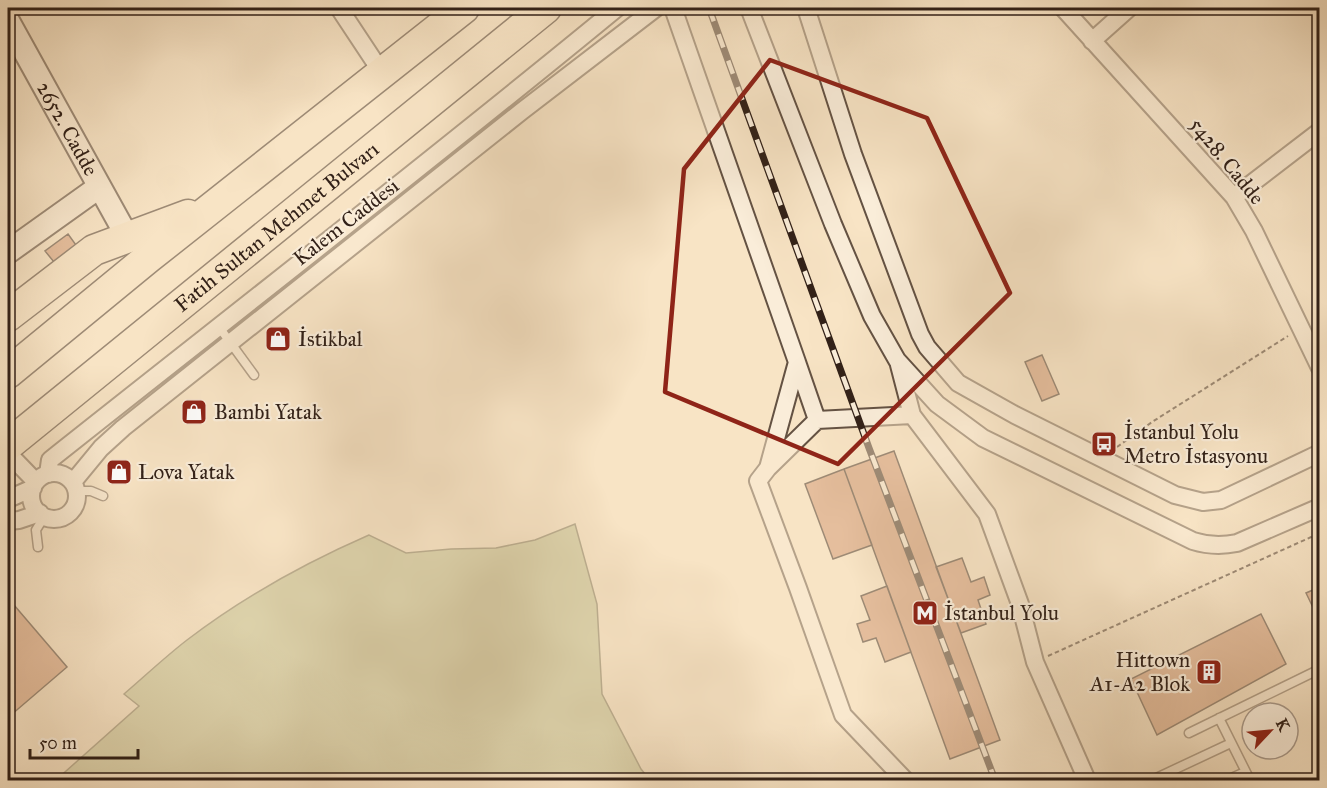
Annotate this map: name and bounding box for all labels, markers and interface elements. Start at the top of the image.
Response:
street label: 2652. Cadde [31,77,104,181]
street label: 5428. Cadde [1184,112,1270,210]
street label: Fatih Sultan Mehmet Bulvarı [169,136,384,318]
street label: Kalem Caddesi [288,173,404,271]
shop icon: İstikbal [263,324,293,354]
place label: İstikbal [298,326,363,352]
shop icon: Bambi Yatak [179,397,209,427]
place label: Bambi Yatak [214,399,322,425]
place label: İstanbul Yolu Metro İstasyonu [1124,419,1268,469]
bus stop icon: İstanbul Yolu Metro İstasyonu [1089,429,1119,459]
shop icon: Lova Yatak [104,457,134,487]
place label: Lova Yatak [138,459,235,485]
metro station icon: İstanbul Yolu [910,598,940,628]
place label: İstanbul Yolu [944,600,1059,626]
place label: Hittown A1-A2 Blok [1089,647,1190,697]
building icon: Hittown A1-A2 Blok [1194,657,1224,687]
north arrow [1240,701,1300,761]
text: K [1272,715,1294,734]
scale bar [30,722,138,760]
text: 50 m [39,732,77,754]

